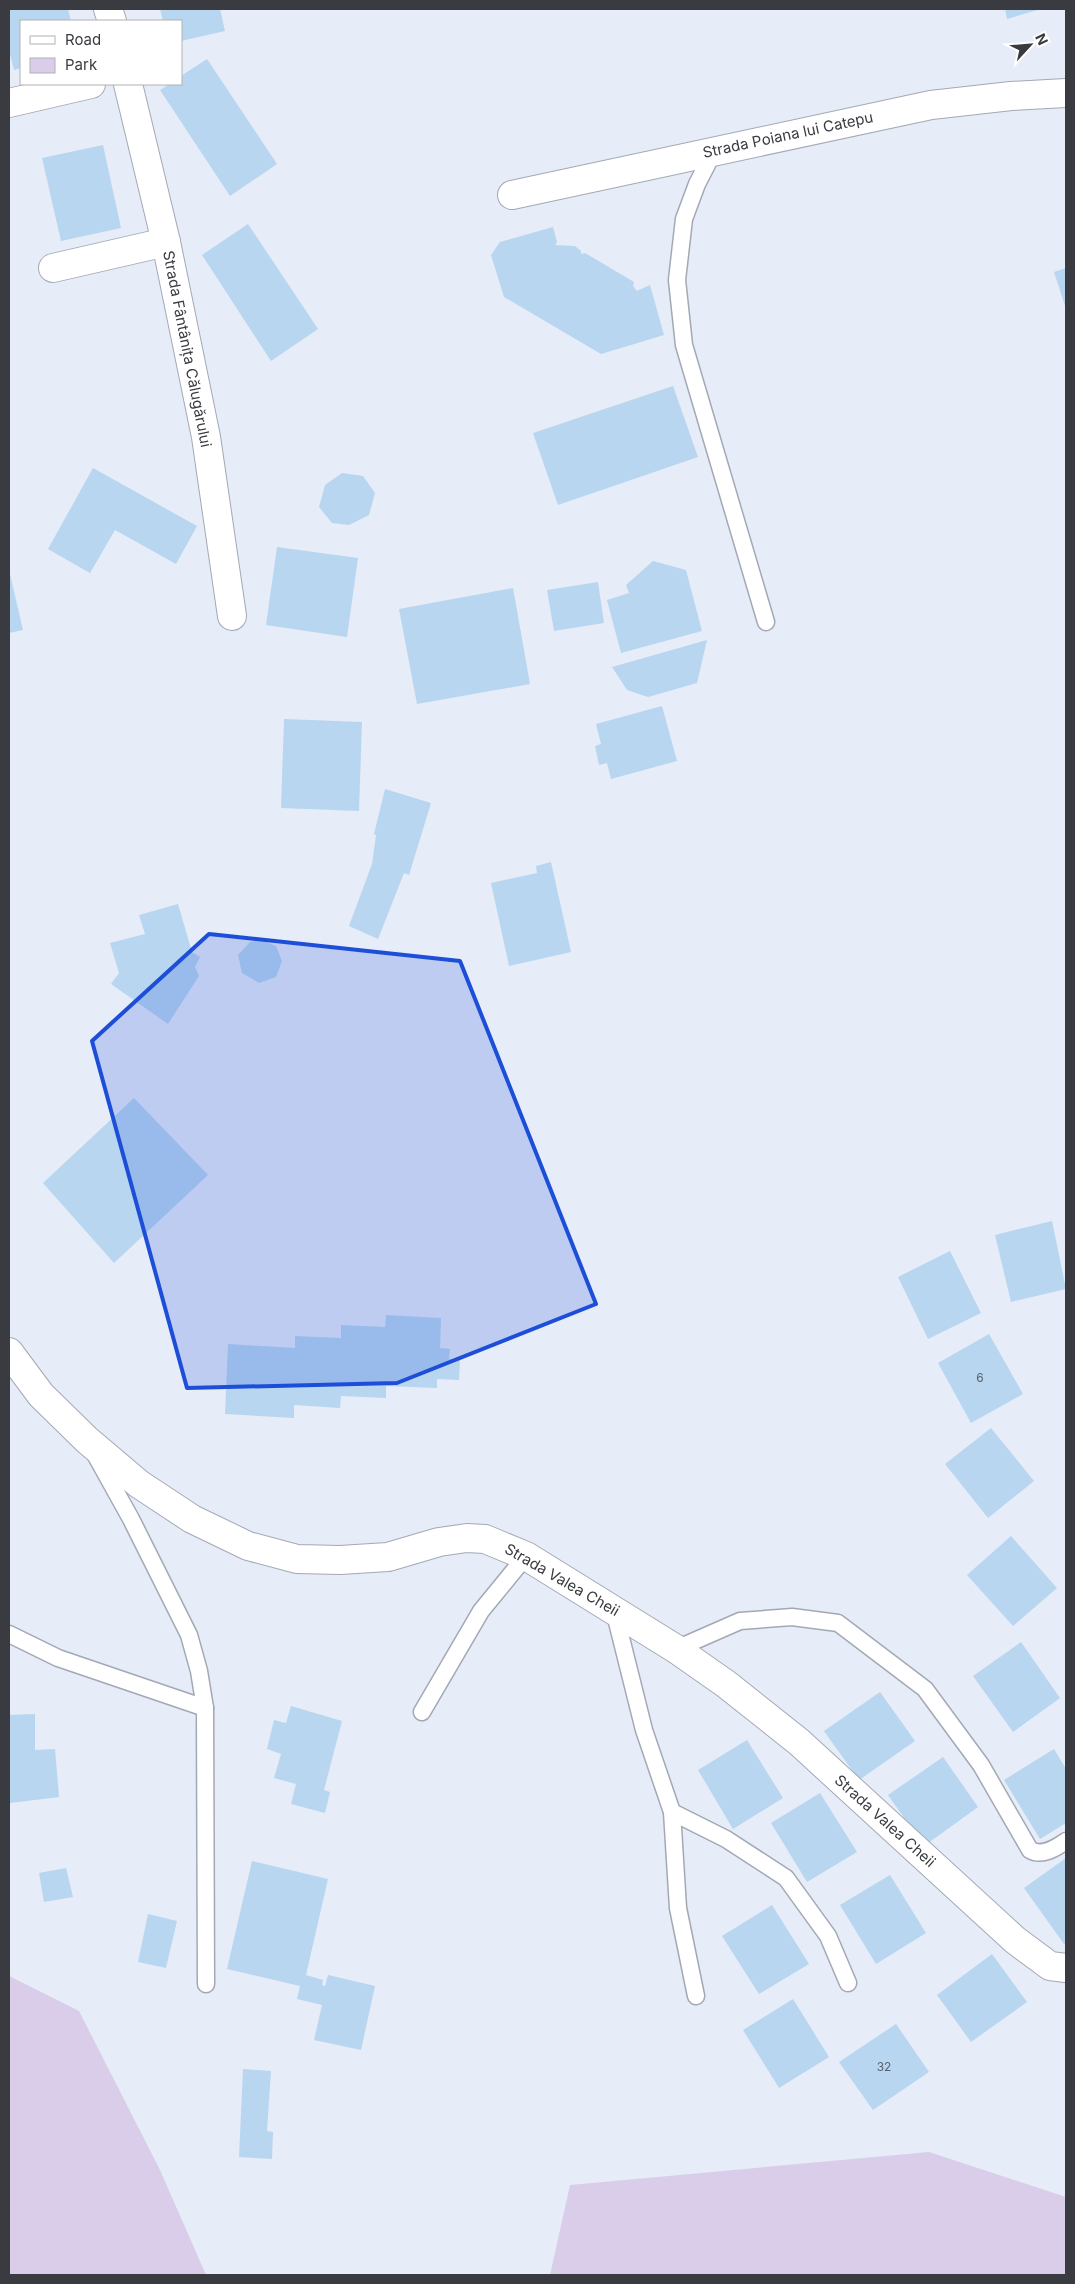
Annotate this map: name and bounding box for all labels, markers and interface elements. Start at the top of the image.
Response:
legend [20,20,182,85]
north arrow [1005,20,1055,70]
text: Road [65,30,101,49]
text: N [1032,31,1052,48]
text: Park [65,55,98,74]
street label: Strada Poiana lui Catepu [701,107,875,162]
street label: Strada Fântânița Călugărului [159,249,216,449]
house number: 6 [976,1370,984,1385]
street label: Strada Valea Cheii [501,1539,623,1620]
street label: Strada Valea Cheii [831,1770,940,1871]
house number: 32 [877,2059,891,2074]

